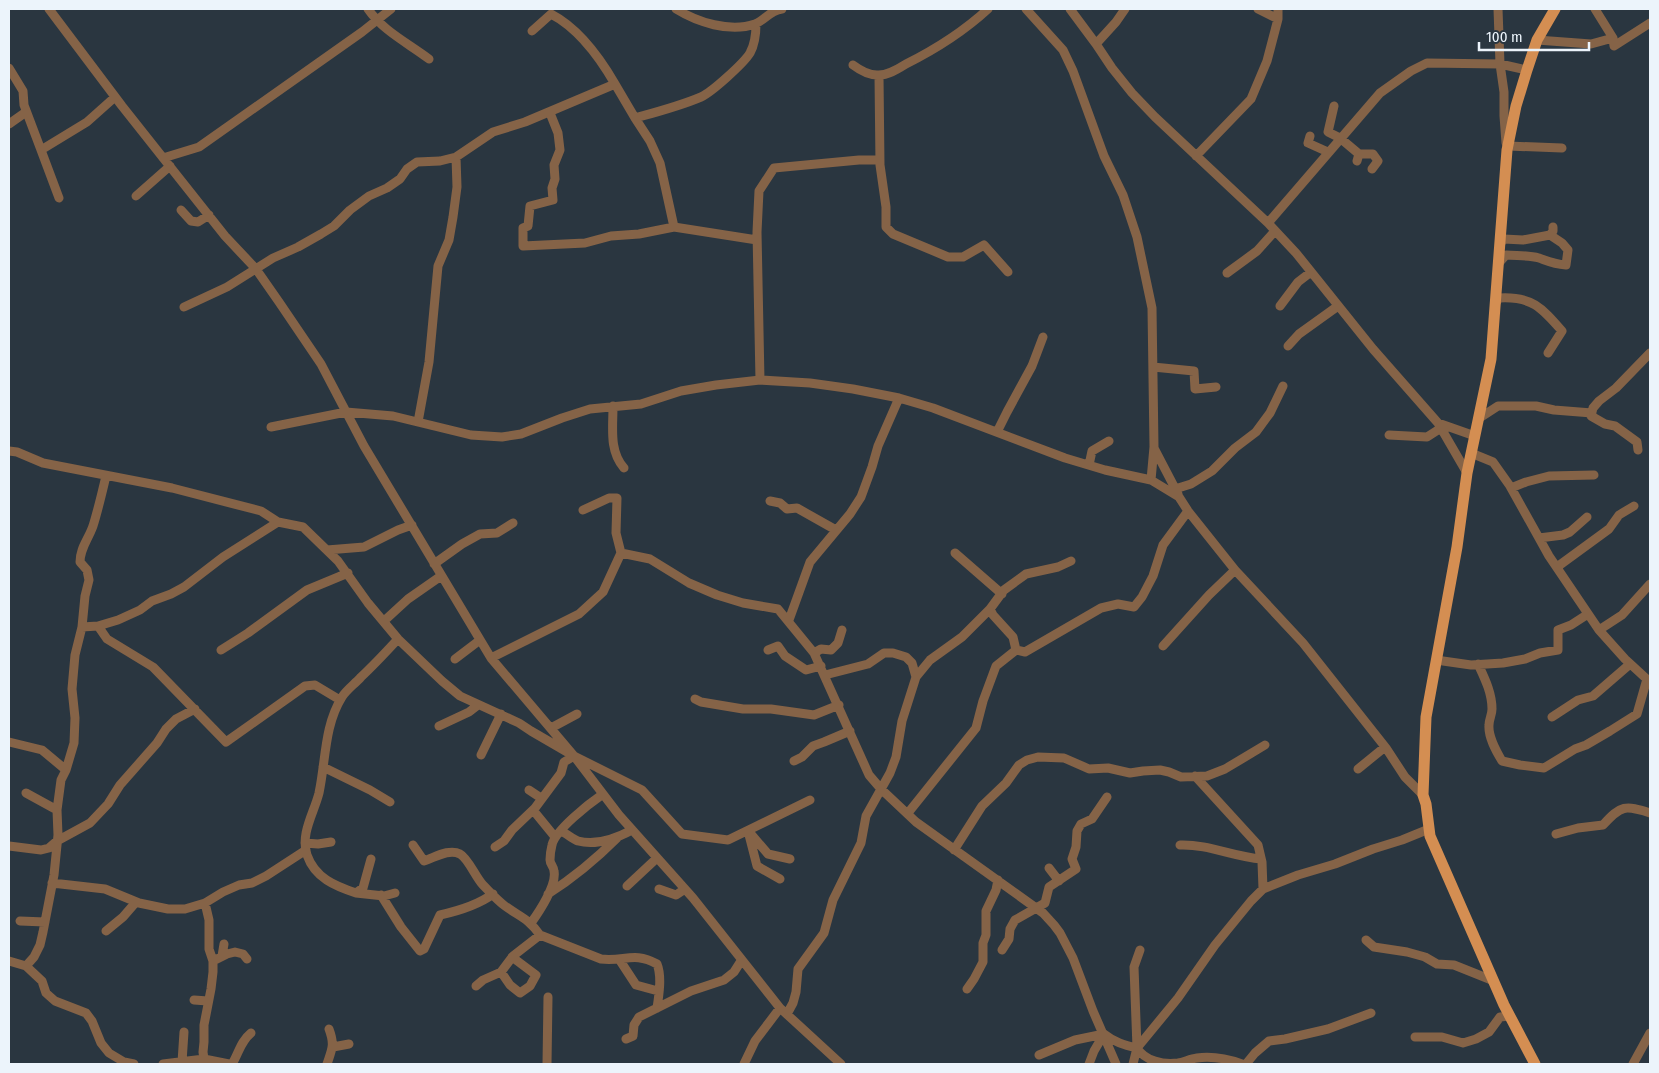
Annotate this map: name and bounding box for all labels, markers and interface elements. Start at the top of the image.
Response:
scale bar [1479,20,1589,52]
text: 100 m [1486,28,1523,46]

